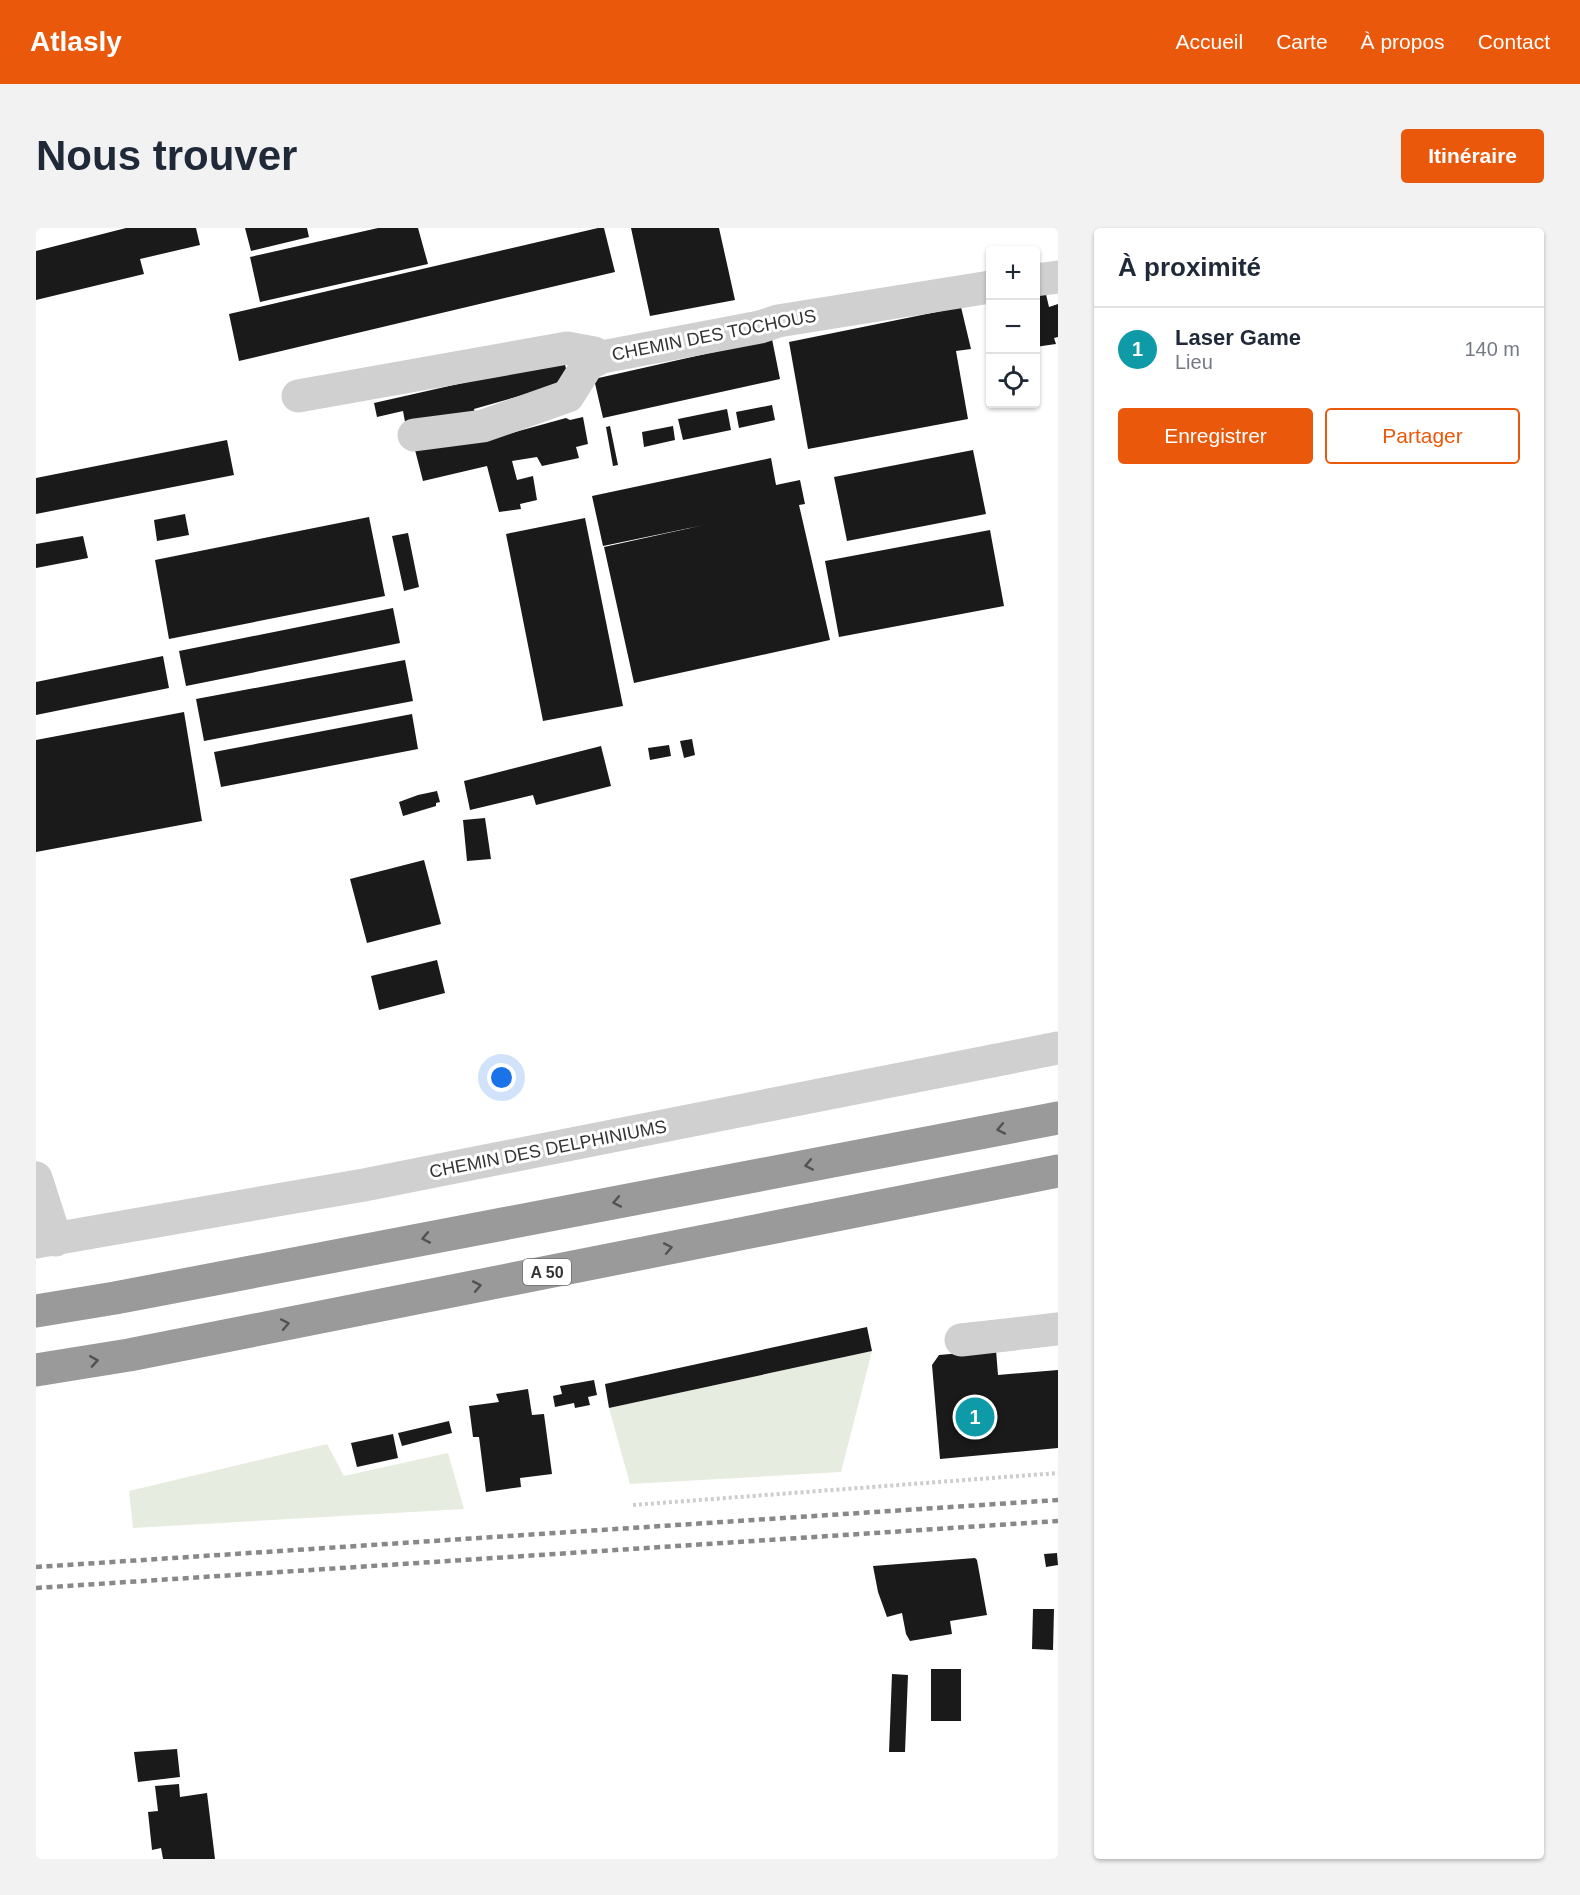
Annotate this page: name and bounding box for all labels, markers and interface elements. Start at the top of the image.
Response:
text: Atlasly [30,26,122,57]
text: Accueil [1176,30,1243,53]
text: Carte [1276,30,1328,53]
text: À propos [1361,30,1445,53]
text: Contact [1478,30,1550,53]
button: Itinéraire [1401,129,1544,183]
text: Nous trouver [36,132,297,179]
map controls [986,246,1040,408]
button: + [986,246,1040,300]
text: À proximité [1118,252,1261,282]
button: − [986,300,1040,354]
street label: CHEMIN DES TOCHOUS [610,305,818,365]
text: Laser Game [1175,325,1301,350]
text: 1 [1132,338,1143,360]
text: 140 m [1464,338,1520,360]
text: Lieu [1175,351,1213,373]
button: locate [986,354,1040,408]
button: Enregistrer [1118,408,1313,464]
button: Partager [1325,408,1520,464]
your location [487,1063,516,1092]
street label: CHEMIN DES DELPHINIUMS [428,1116,668,1182]
one-way arrow [996,1122,1006,1135]
one-way arrow [804,1158,814,1171]
one-way arrow [613,1195,623,1208]
one-way arrow [421,1231,431,1244]
one-way arrow [663,1242,673,1255]
road number: A 50 [523,1259,571,1285]
one-way arrow [471,1280,481,1293]
one-way arrow [280,1318,290,1331]
one-way arrow [89,1355,98,1367]
pin: 1 [956,1394,994,1440]

